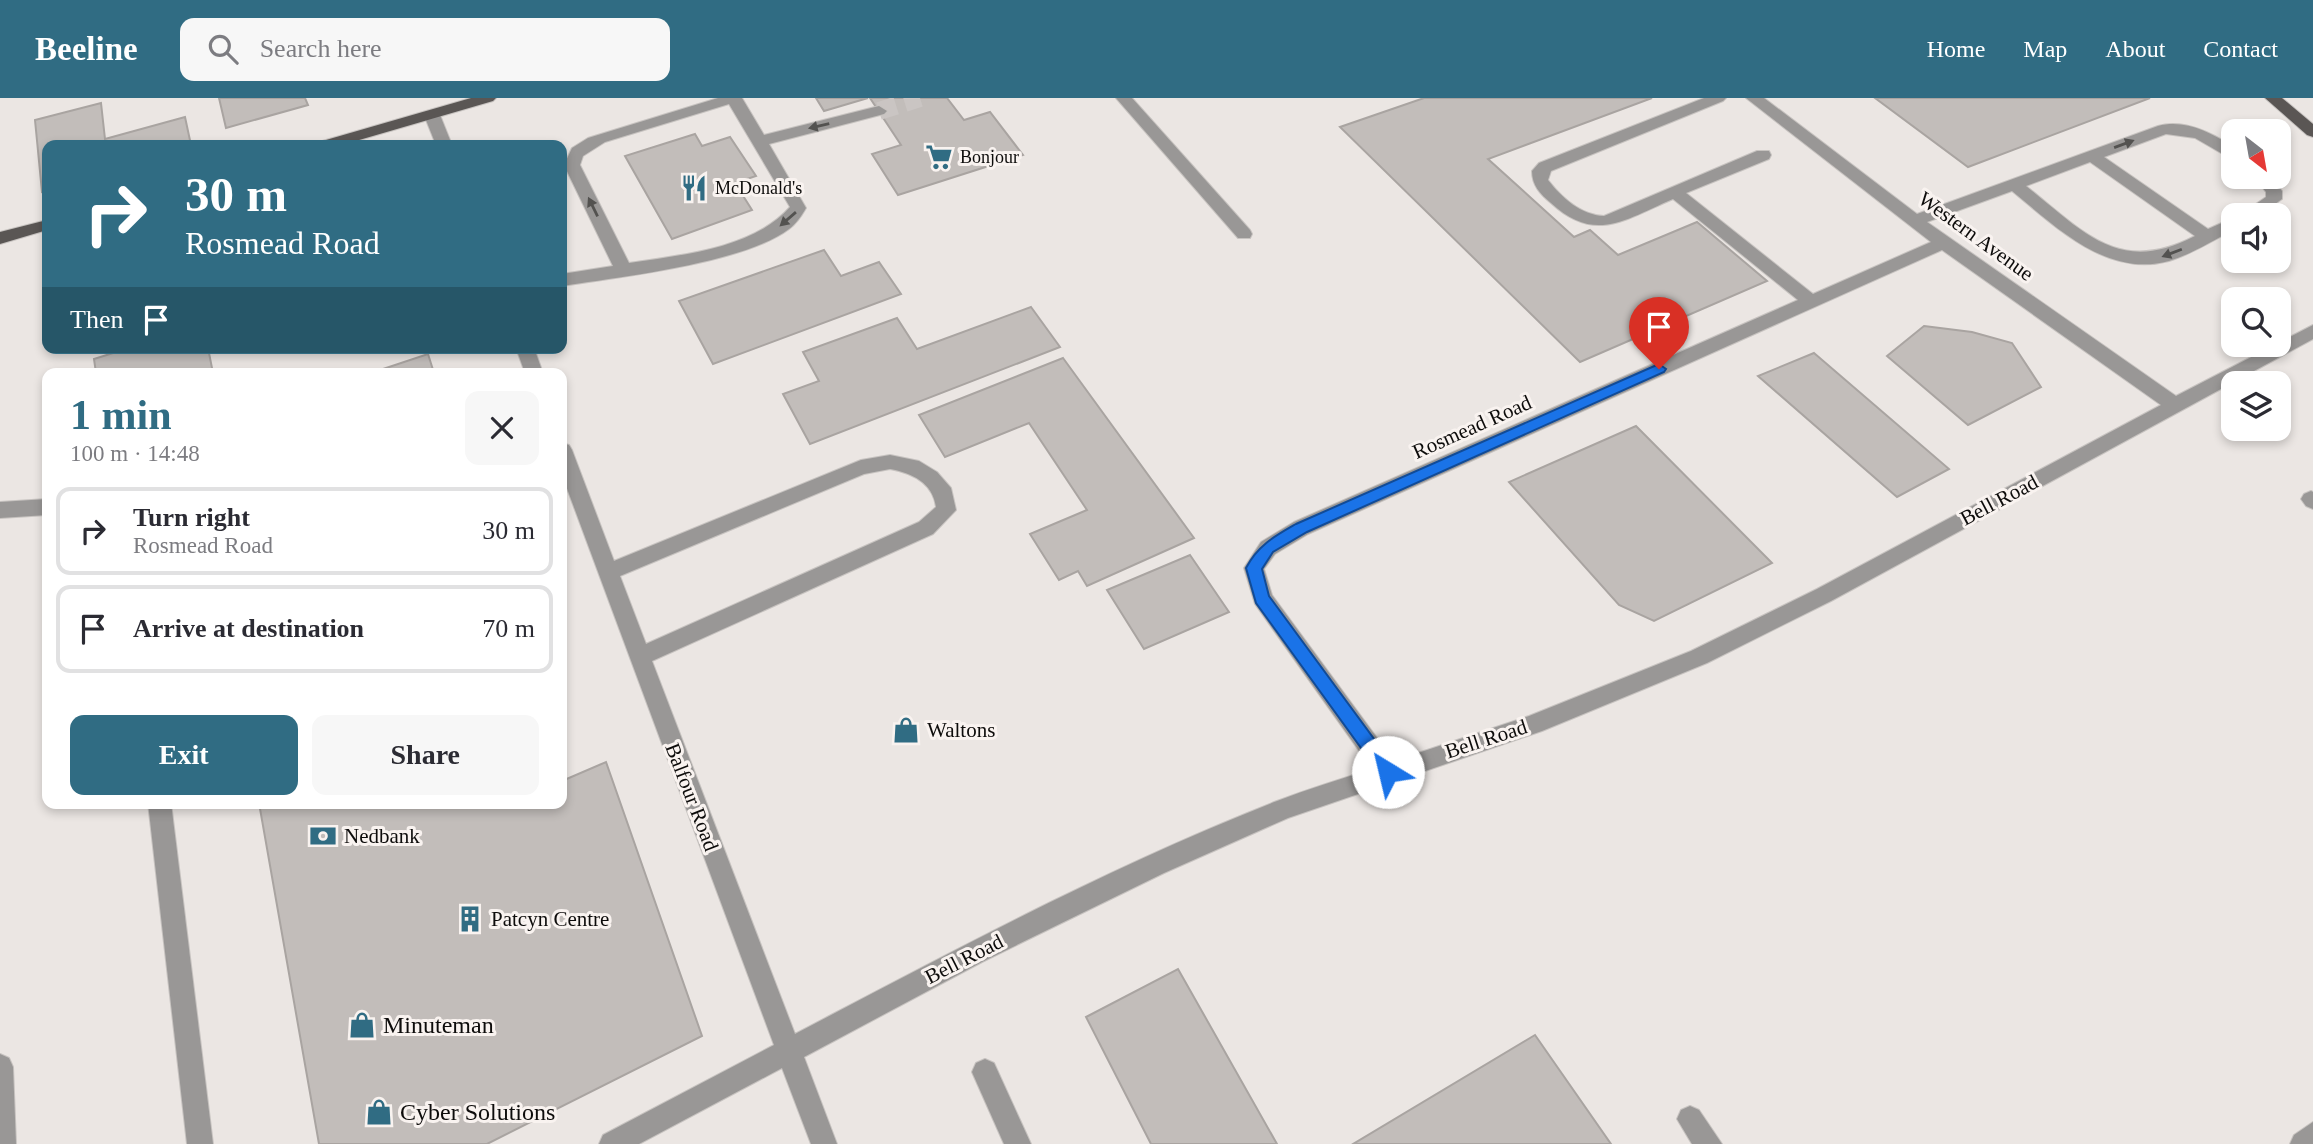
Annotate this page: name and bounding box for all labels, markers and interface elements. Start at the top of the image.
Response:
search box [180,18,670,81]
icon: search [204,30,242,68]
text: Beeline [35,31,138,67]
text: Search here [260,34,382,63]
text: Home [1927,36,1985,62]
text: Map [2023,36,2067,62]
text: About [2105,36,2165,62]
text: Contact [2203,36,2278,62]
north arrow [2221,119,2291,189]
map controls [2221,119,2291,441]
one-way arrow [808,121,830,132]
one-way arrow [2114,138,2135,149]
supermarket icon: Bonjour [924,142,954,172]
place label: Bonjour [960,147,1019,167]
text: 30 m [185,167,287,222]
icon: right [70,168,161,259]
restaurant icon: McDonald's [679,173,709,203]
place label: McDonald's [715,178,802,198]
street label: Western Avenue [1914,186,2038,286]
one-way arrow [587,197,598,217]
button: sound [2221,203,2291,273]
one-way arrow [779,211,797,227]
text: Rosmead Road [185,225,380,261]
one-way arrow [2161,248,2182,259]
button: search [2221,287,2291,357]
pin [1629,297,1689,369]
icon: arrive [137,301,175,339]
text: Then [70,305,123,334]
icon: arrive [1640,308,1678,346]
button: layers [2221,371,2291,441]
street label: Rosmead Road [1409,390,1536,464]
button: close [465,391,539,465]
text: 1 min [70,392,172,438]
text: 100 m · 14:48 [70,441,200,466]
street label: Bell Road [1956,469,2042,530]
text: Turn right [133,503,250,532]
icon: right [74,512,112,550]
text: 30 m [482,516,535,545]
text: Rosmead Road [133,533,273,558]
icon: arrive [74,610,112,648]
text: Arrive at destination [133,614,364,643]
text: 70 m [482,614,535,643]
street label: Bell Road [1442,714,1530,763]
button: Exit [70,715,298,795]
button: Share [312,715,539,795]
shop icon: Waltons [891,715,921,745]
place label: Waltons [927,718,995,742]
position arrow [1351,735,1425,809]
street label: Balfour Road [660,740,724,855]
bank icon: Nedbank [308,821,338,851]
place label: Nedbank [344,824,420,848]
building icon: Patcyn Centre [455,904,485,934]
place label: Patcyn Centre [491,907,609,931]
street label: Bell Road [921,929,1008,989]
shop icon: Minuteman [347,1010,377,1040]
place label: Minuteman [383,1012,494,1038]
shop icon: Cyber Solutions [364,1097,394,1127]
place label: Cyber Solutions [400,1099,555,1125]

